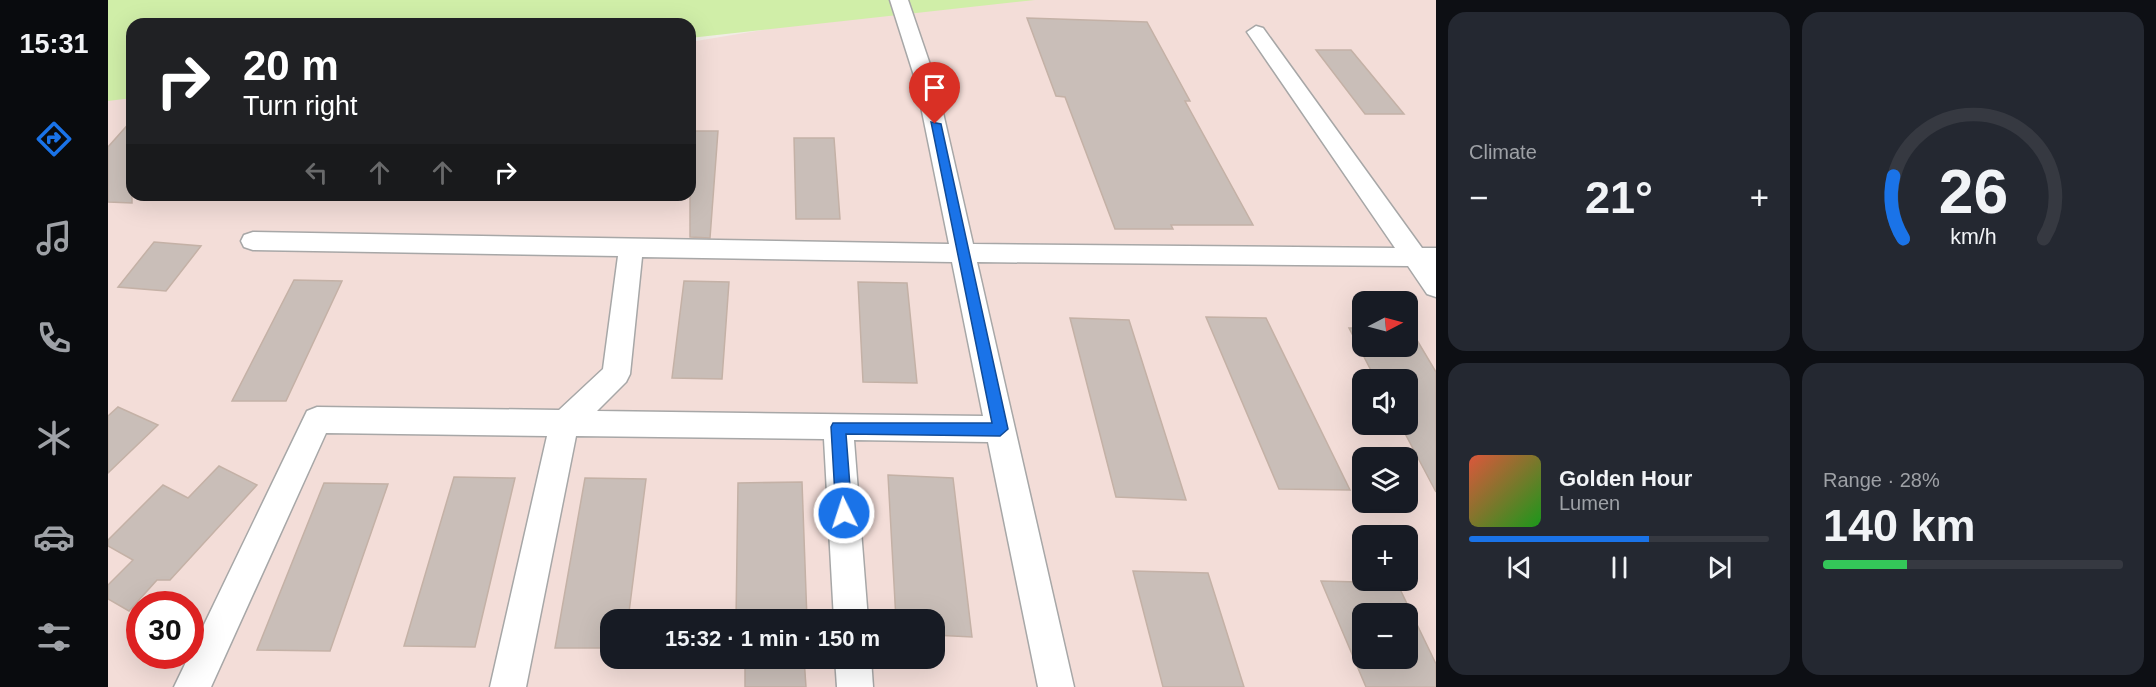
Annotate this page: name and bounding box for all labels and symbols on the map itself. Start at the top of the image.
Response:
pin [909,62,960,124]
north arrow [1352,291,1418,357]
position arrow [812,481,876,545]
speed limit sign: 30 [126,591,204,669]

